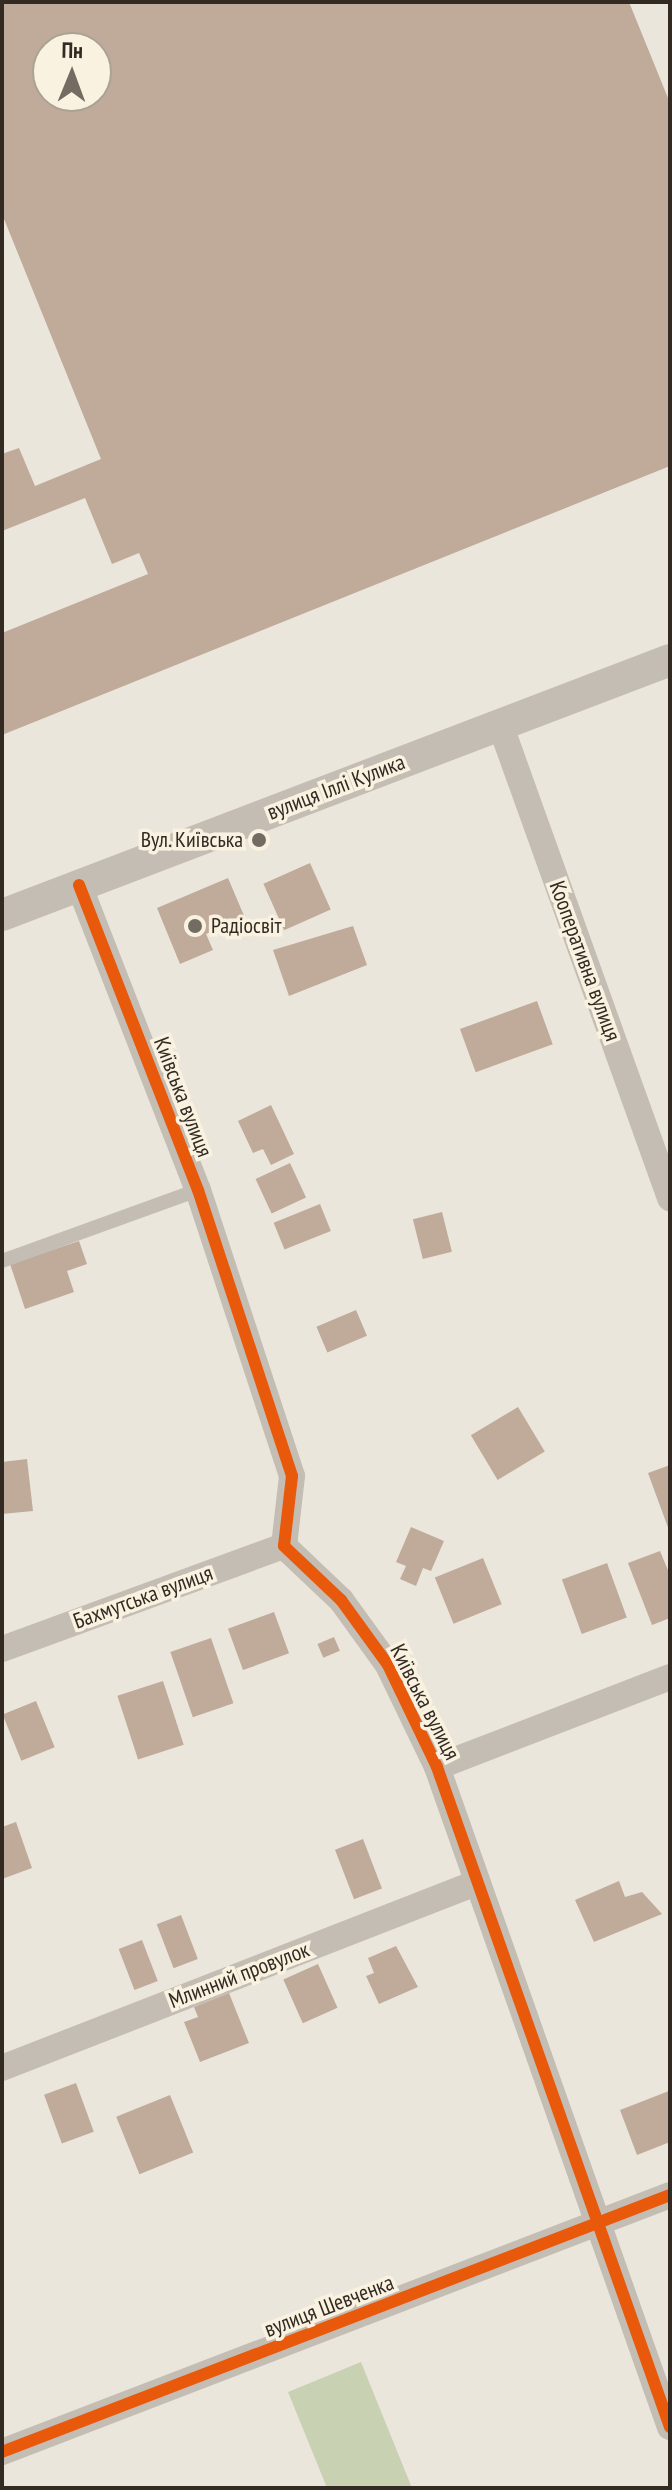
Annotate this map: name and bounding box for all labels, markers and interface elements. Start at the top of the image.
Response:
north arrow [32,32,112,112]
text: Пн [61,36,83,64]
street label: вулиця Іллі Кулика [263,749,409,825]
place label: Вул. Київська [139,827,243,853]
marker: Вул. Київська [250,831,268,849]
street label: Кооперативна вулиця [544,878,626,1044]
place label: Радіосвіт [211,913,282,939]
marker: Радіосвіт [186,917,204,935]
street label: Київська вулиця [148,1033,218,1161]
street label: Бахмутська вулиця [70,1560,216,1634]
street label: Київська вулиця [385,1640,465,1764]
street label: Млинний провулок [165,1936,313,2014]
street label: вулиця Шевченка [261,2269,397,2343]

